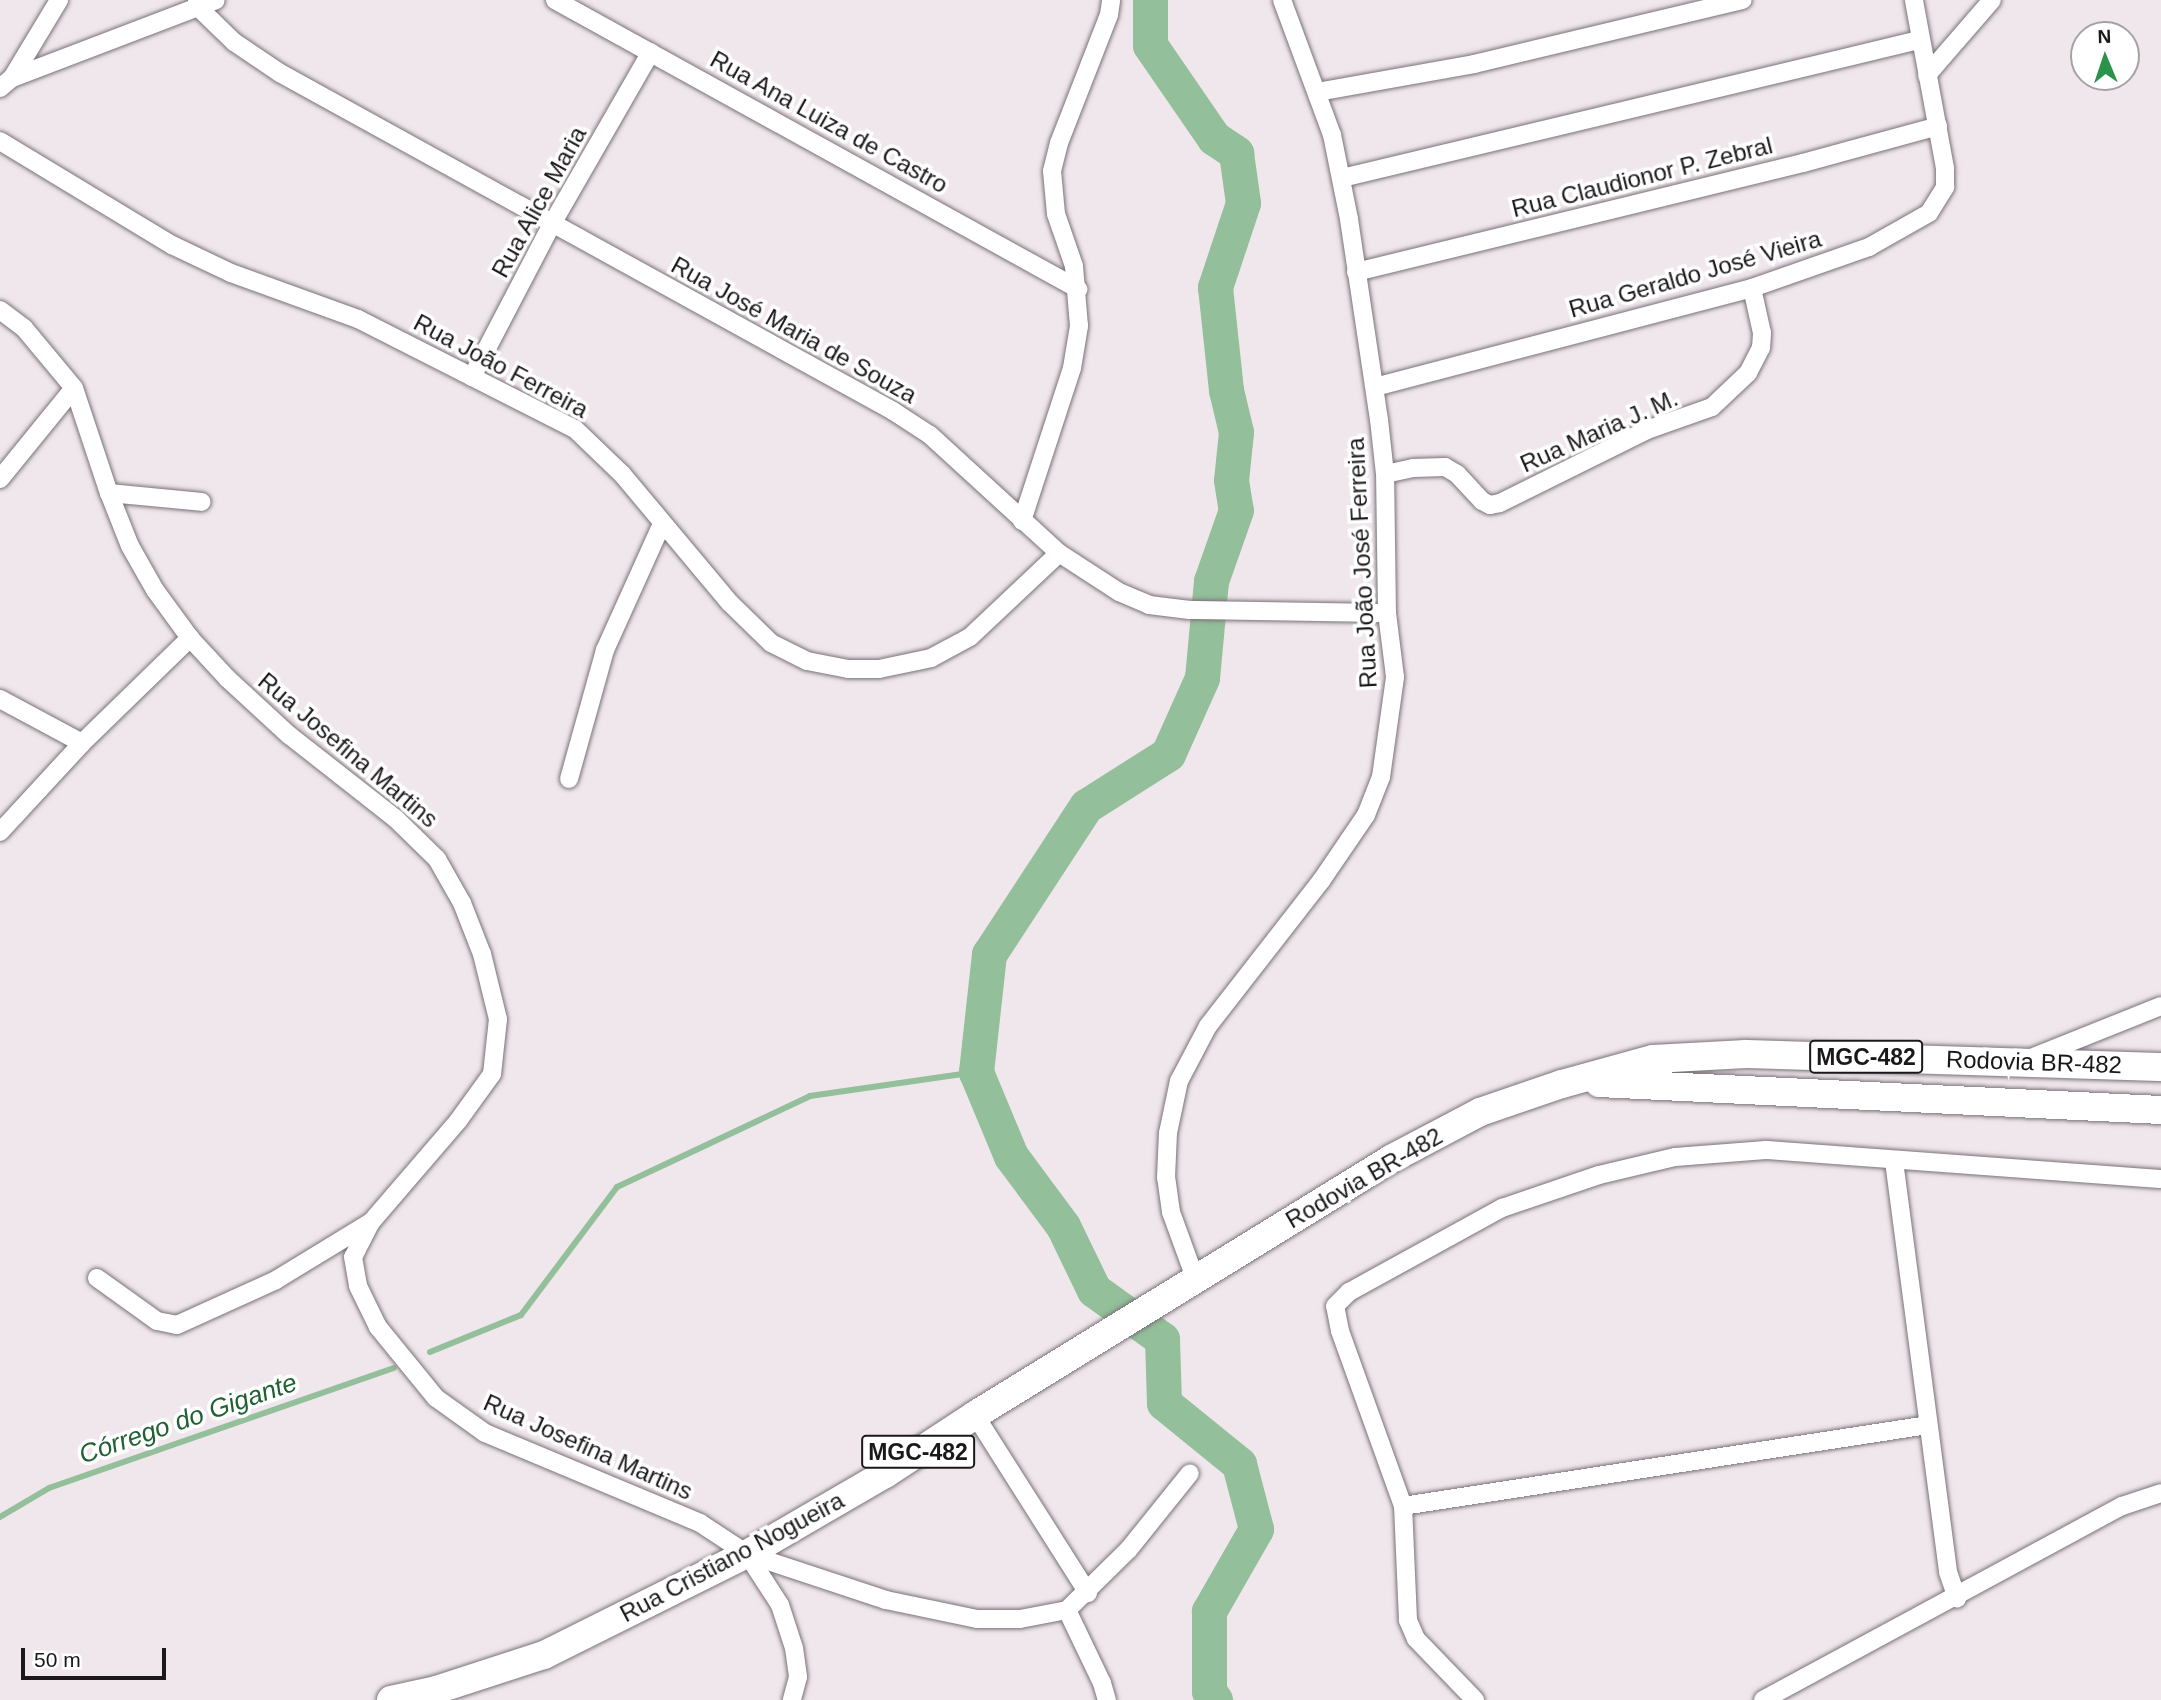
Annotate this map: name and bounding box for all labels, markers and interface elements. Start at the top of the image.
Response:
north arrow [2070,21,2140,91]
text: N [2097,26,2112,47]
street label: Rua Ana Luiza de Castro [705,44,953,200]
street label: Rua Alice Maria [485,121,593,283]
street label: Rua Claudionor P. Zebral [1509,131,1775,223]
street label: Rua Geraldo José Vieira [1566,224,1824,324]
street label: Rua José Maria de Souza [666,250,922,410]
street label: Rua João Ferreira [409,308,593,424]
street label: Rua Maria J. M. [1516,383,1682,479]
street label: Rua João José Ferreira [1341,437,1383,689]
street label: Rua Josefina Martins [252,667,444,833]
road number: MGC-482 [1808,1038,1924,1076]
street label: Rodovia BR-482 [1946,1045,2122,1079]
street label: Rodovia BR-482 [1281,1122,1447,1234]
water label: Córrego do Gigante [75,1367,301,1471]
street label: Rua Josefina Martins [479,1388,697,1506]
road number: MGC-482 [860,1432,976,1471]
street label: Rua Cristiano Nogueira [615,1486,849,1628]
scale bar [24,1634,170,1678]
text: 50 m [34,1648,81,1671]

